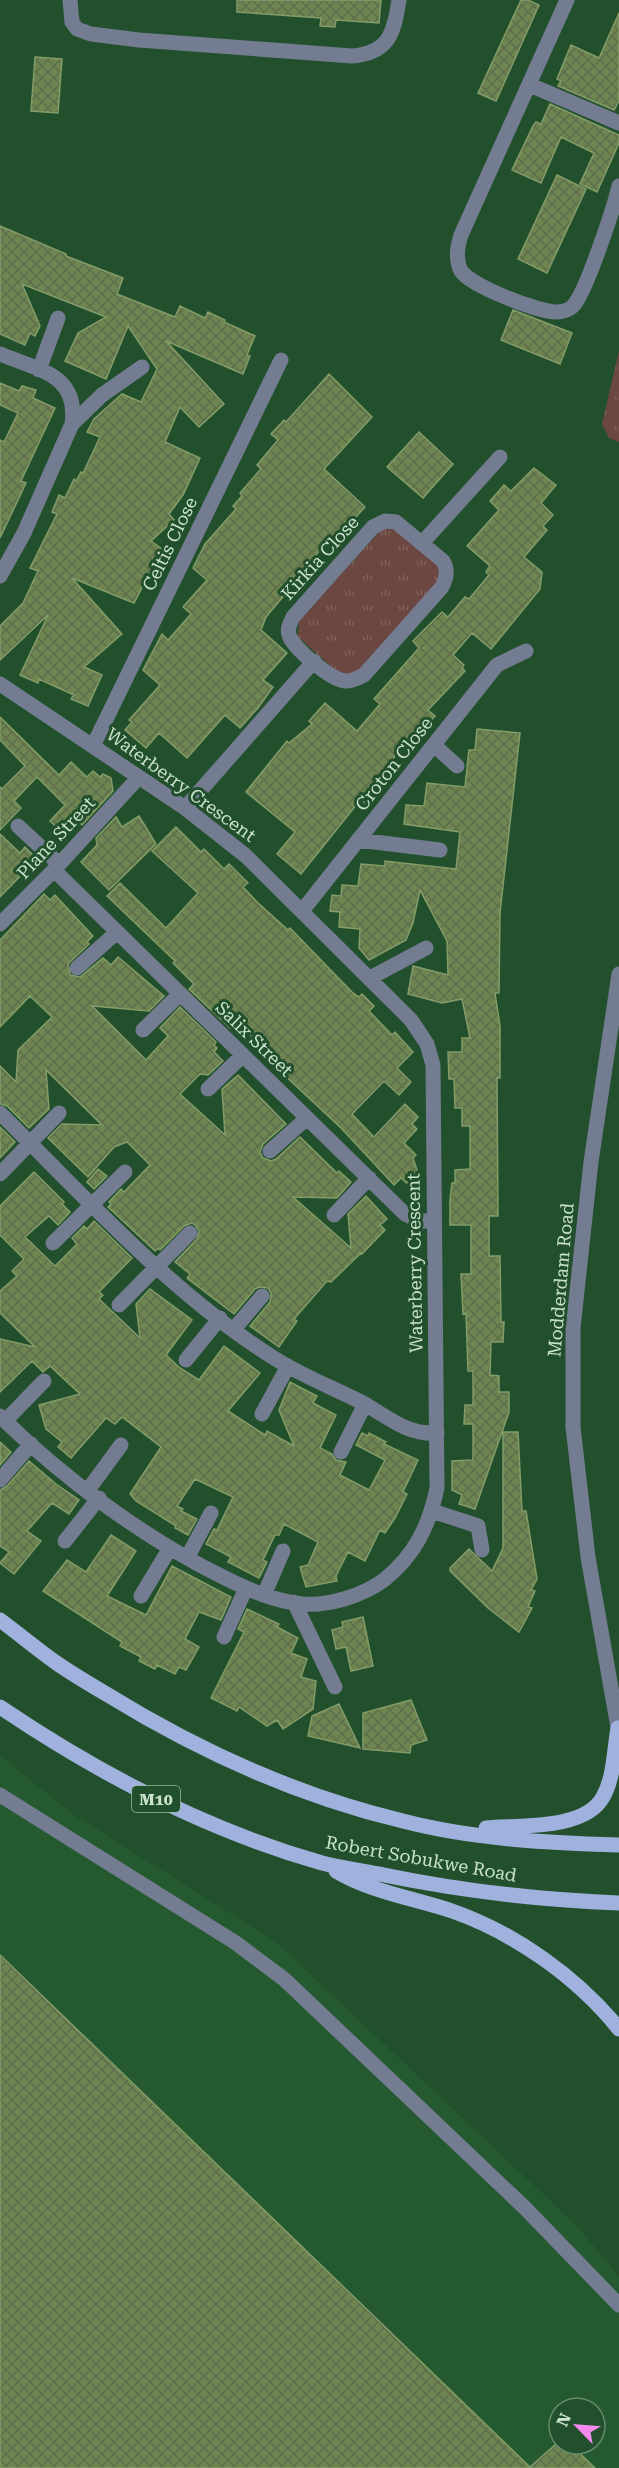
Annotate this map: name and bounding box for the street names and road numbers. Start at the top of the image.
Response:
street label: Celtis Close [138,493,201,594]
street label: Kirkia Close [277,511,363,604]
street label: Croton Close [351,713,437,815]
street label: Waterberry Crescent [102,723,260,846]
street label: Plane Street [12,792,99,883]
street label: Salix Street [211,997,297,1081]
street label: Waterberry Crescent [402,1173,427,1353]
street label: Modderdam Road [543,1202,578,1358]
road number: M10 [132,1786,180,1812]
street label: Robert Sobukwe Road [324,1831,519,1886]

